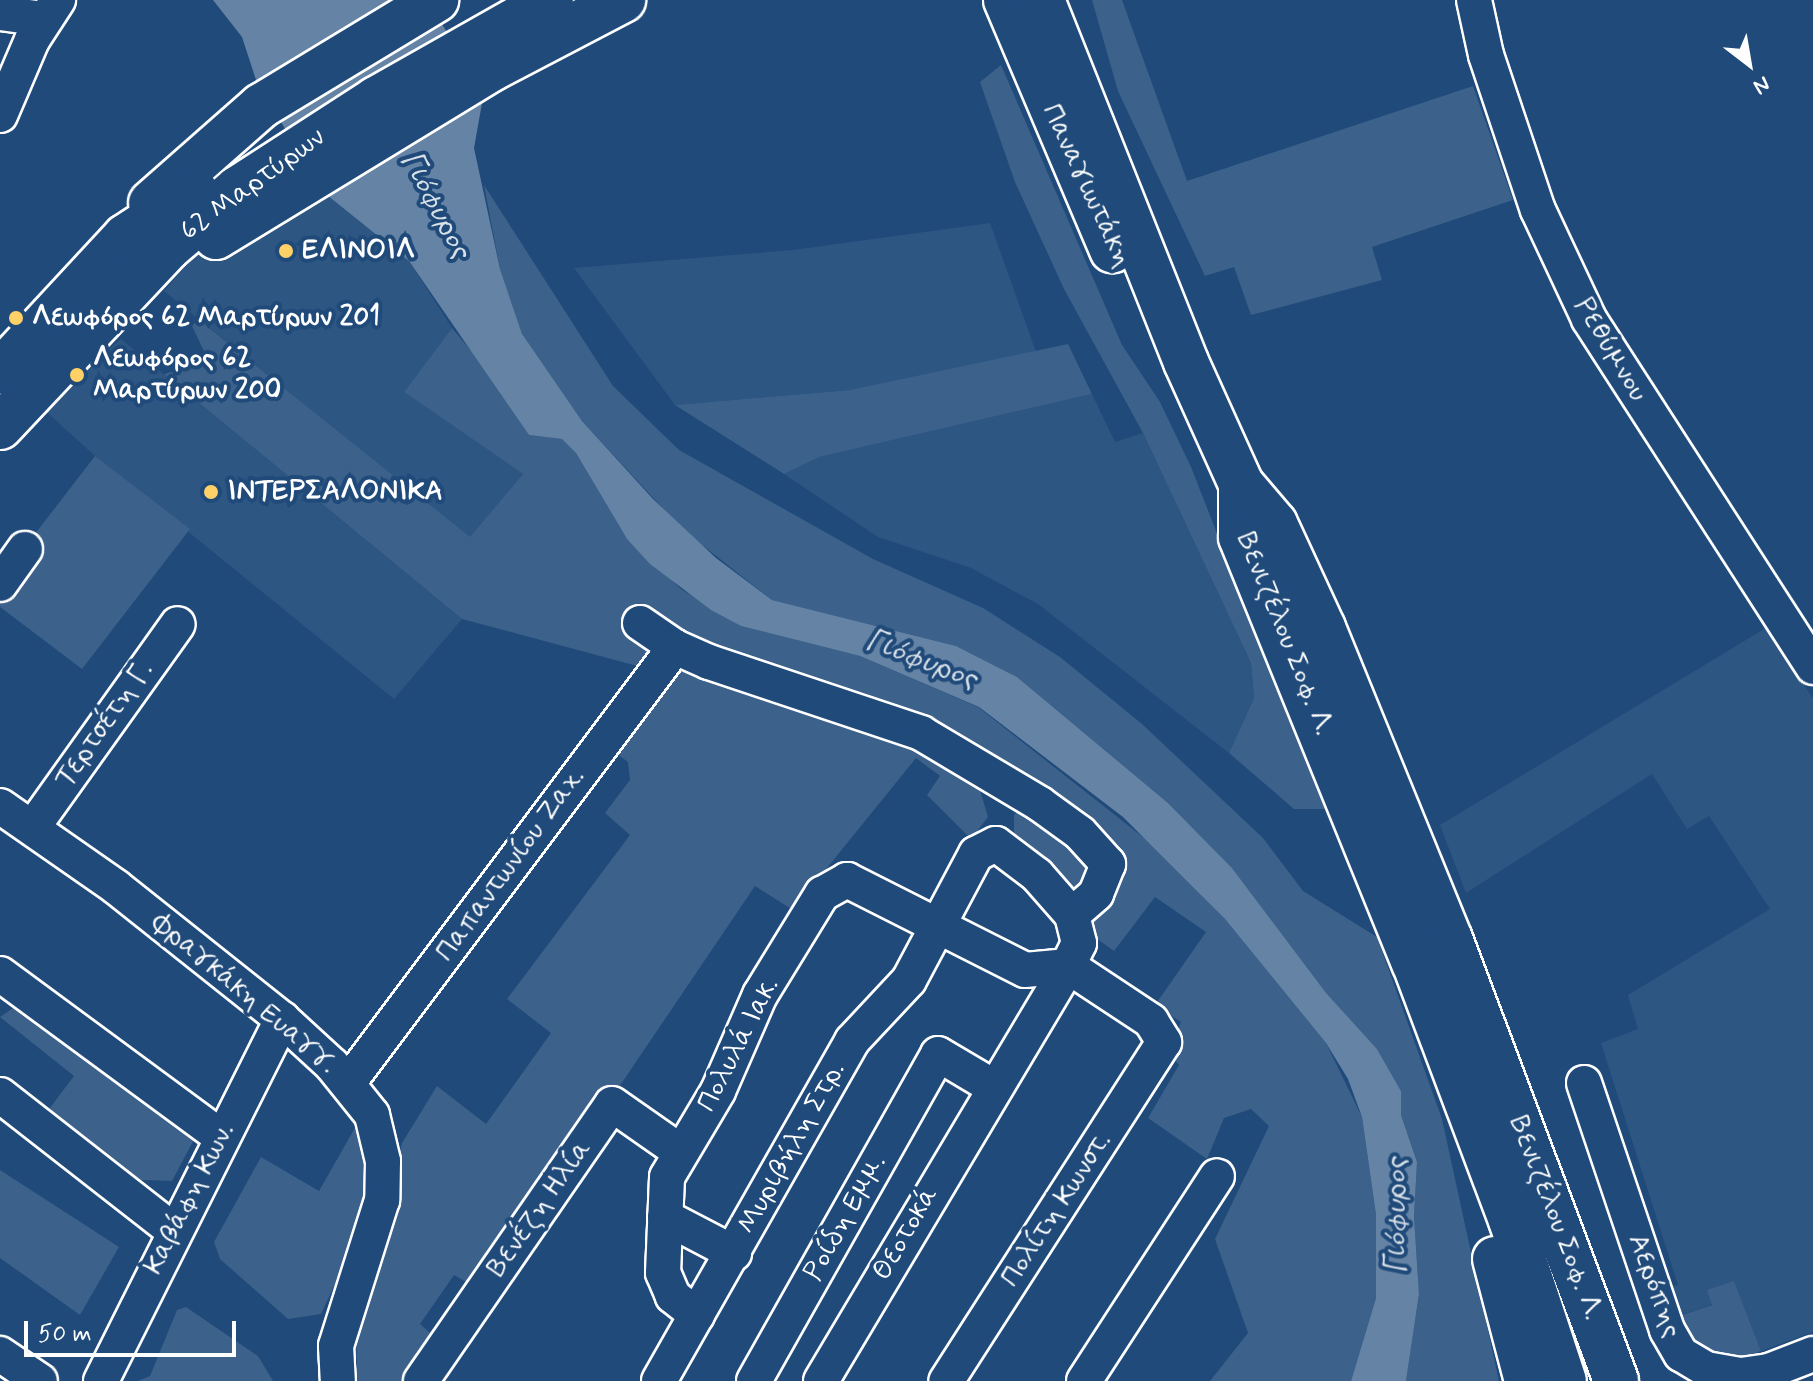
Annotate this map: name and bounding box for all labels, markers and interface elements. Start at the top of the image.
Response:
north arrow [1709,24,1789,104]
text: N [1748,69,1775,100]
street label: Παναγιωτάκη [1034,99,1138,273]
street label: 62 Μαρτύρων [174,121,332,249]
water label: Γιόφυρος [392,145,478,265]
place label: ΕΛΙΝΟΙΛ [302,234,415,268]
marker: ΕΛΙΝΟΙΛ [277,242,295,260]
street label: Ρεθύμνου [1566,292,1654,408]
place label: Λεωφόρος 62 Μαρτύρων 201 [32,301,380,335]
marker: Λεωφόρος 62 Μαρτύρων 201 [7,309,25,327]
place label: Λεωφόρος 62 Μαρτύρων 200 [93,342,281,408]
marker: Λεωφόρος 62 Μαρτύρων 200 [68,366,86,384]
place label: ΙΝΤΕΡΣΑΛΟΝΙΚΑ [227,475,443,509]
marker: ΙΝΤΕΡΣΑΛΟΝΙΚΑ [202,483,220,501]
street label: Βενιζέλου Σοφ. Λ. [1228,528,1340,740]
water label: Γιόφυρος [860,622,982,698]
street label: Τερτσέτη Γ. [49,655,161,795]
street label: Παπαντωνίου Ζαχ. [429,761,593,969]
street label: Φραγκάκη Ευαγγ. [144,907,344,1081]
street label: Πολυλά Ιακ. [691,972,787,1118]
street label: Μυριβήλη Στρ. [731,1056,853,1240]
street label: Βενιζέλου Σοφ. Λ. [1501,1111,1609,1325]
street label: Καβάφη Κων. [137,1118,243,1280]
street label: Πολίτη Κωνστ. [994,1126,1120,1294]
street label: Βενέζη Ηλία [480,1134,600,1284]
street label: Ροίδη Εμμ. [797,1149,895,1287]
water label: Γιόφυρος [1379,1157,1415,1275]
street label: Θεοτοκά [866,1181,946,1287]
street label: Αερόπης [1620,1230,1688,1342]
scale bar [28,1305,240,1355]
text: 50 m [38,1319,92,1350]

